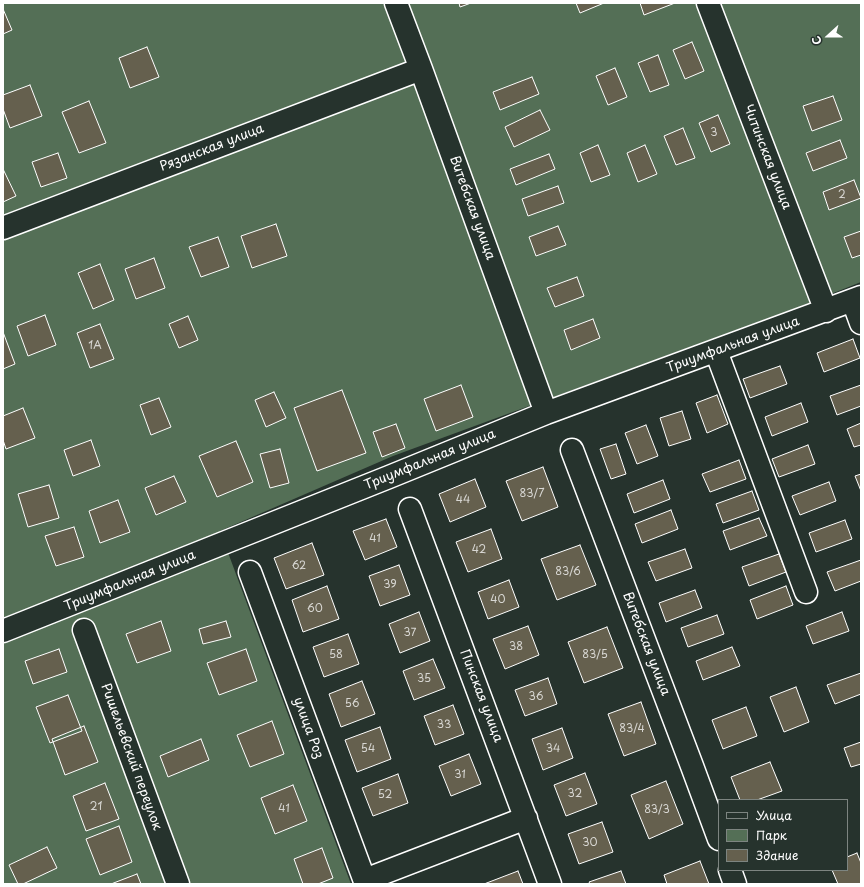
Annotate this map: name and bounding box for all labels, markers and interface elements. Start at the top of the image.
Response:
north arrow [808,16,848,56]
text: С [807,34,826,47]
street label: Читинская улица [740,102,794,212]
street label: Рязанская улица [158,121,266,175]
house number: 3 [710,126,718,140]
street label: Витебская улица [446,154,498,262]
house number: 2 [838,188,846,202]
street label: Триумфальная улица [664,314,802,376]
house number: 1А [88,339,102,353]
street label: Триумфальная улица [362,426,498,494]
house number: 83/7 [520,487,544,501]
house number: 44 [456,493,470,507]
house number: 41 [369,532,381,546]
house number: 42 [472,543,486,557]
street label: Триумфальная улица [62,547,198,615]
house number: 62 [292,559,306,573]
house number: 83/6 [555,565,581,579]
house number: 39 [383,578,397,592]
street label: Витебская улица [619,590,673,698]
house number: 40 [490,593,506,607]
house number: 60 [307,602,323,616]
house number: 37 [404,626,416,640]
house number: 38 [509,640,523,654]
street label: Пинская улица [456,647,506,745]
house number: 58 [329,648,343,662]
house number: 83/5 [582,648,608,662]
house number: 35 [417,672,431,686]
street label: Ришельевский переулок [97,681,165,833]
house number: 36 [529,690,543,704]
street label: улица Роз [290,695,326,761]
house number: 56 [345,697,359,711]
house number: 33 [437,718,451,732]
house number: 83/4 [619,722,645,736]
house number: 54 [361,742,375,756]
house number: 34 [546,742,560,756]
house number: 31 [454,768,466,782]
house number: 32 [568,787,582,801]
house number: 52 [378,788,392,802]
legend [718,799,848,871]
house number: 21 [90,800,102,814]
house number: 41 [278,802,290,816]
house number: 83/3 [644,803,670,817]
text: Улица [756,806,792,824]
text: Парк [756,826,787,844]
house number: 30 [582,836,598,850]
text: Здание [756,846,798,864]

